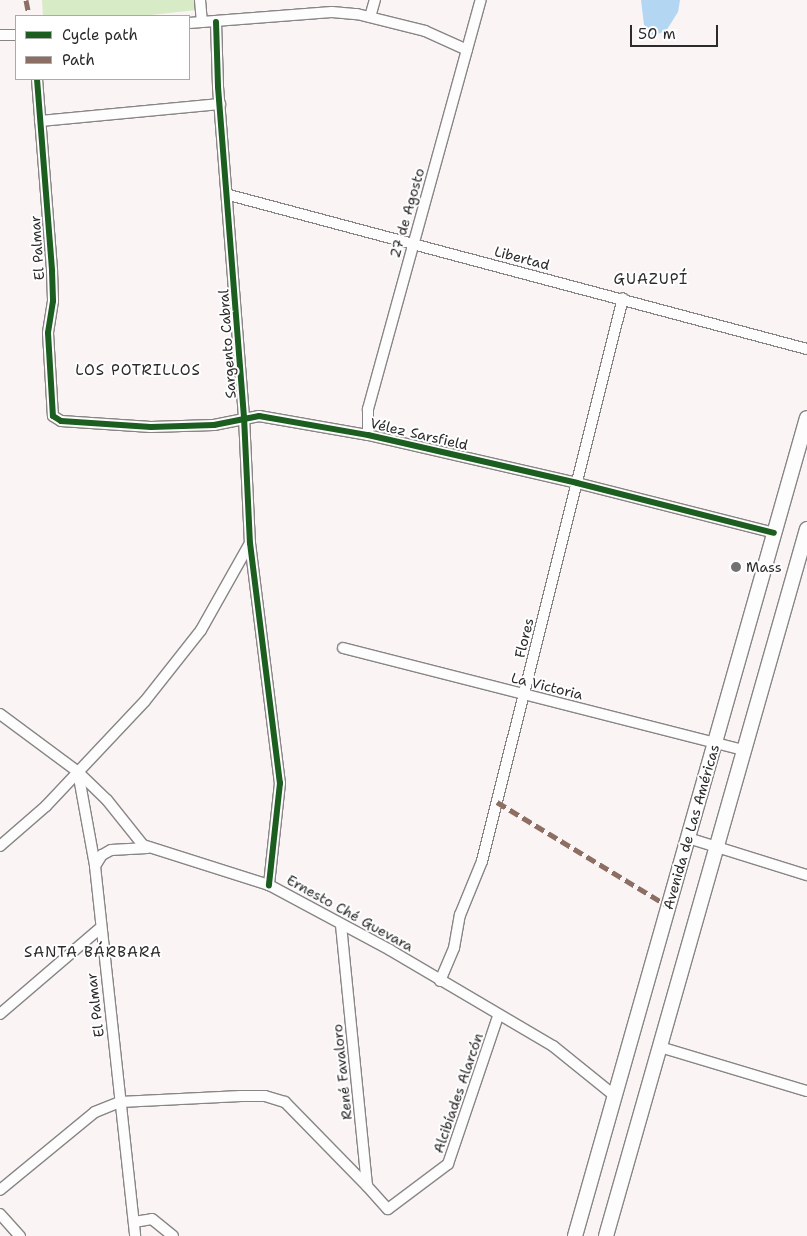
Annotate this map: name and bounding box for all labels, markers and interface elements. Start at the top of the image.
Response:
legend [15,15,190,80]
scale bar [632,15,720,47]
text: 50 m [638,24,676,44]
text: Cycle path [62,25,138,45]
text: Path [62,50,95,70]
street label: 27 de Agosto [386,166,428,260]
street label: El Palmar [26,215,48,281]
street label: Libertad [493,243,551,273]
district label: GUAZUPÍ [613,271,689,289]
street label: Sargento Cabral [215,289,239,399]
district label: LOS POTRILLOS [74,362,202,380]
street label: Vélez Sarsfield [368,415,470,453]
place label: Mass [746,559,782,575]
marker: Mass [730,561,742,573]
street label: Flores [511,616,537,660]
street label: La Victoria [509,669,585,703]
street label: Avenida de Las Américas [659,742,723,912]
street label: Ernesto Ché Guevara [284,871,416,955]
district label: SANTA BÁRBARA [22,944,164,962]
street label: El Palmar [83,972,107,1038]
street label: René Favaloro [329,1023,355,1121]
street label: Alcibíades Alarcón [430,1031,486,1155]

